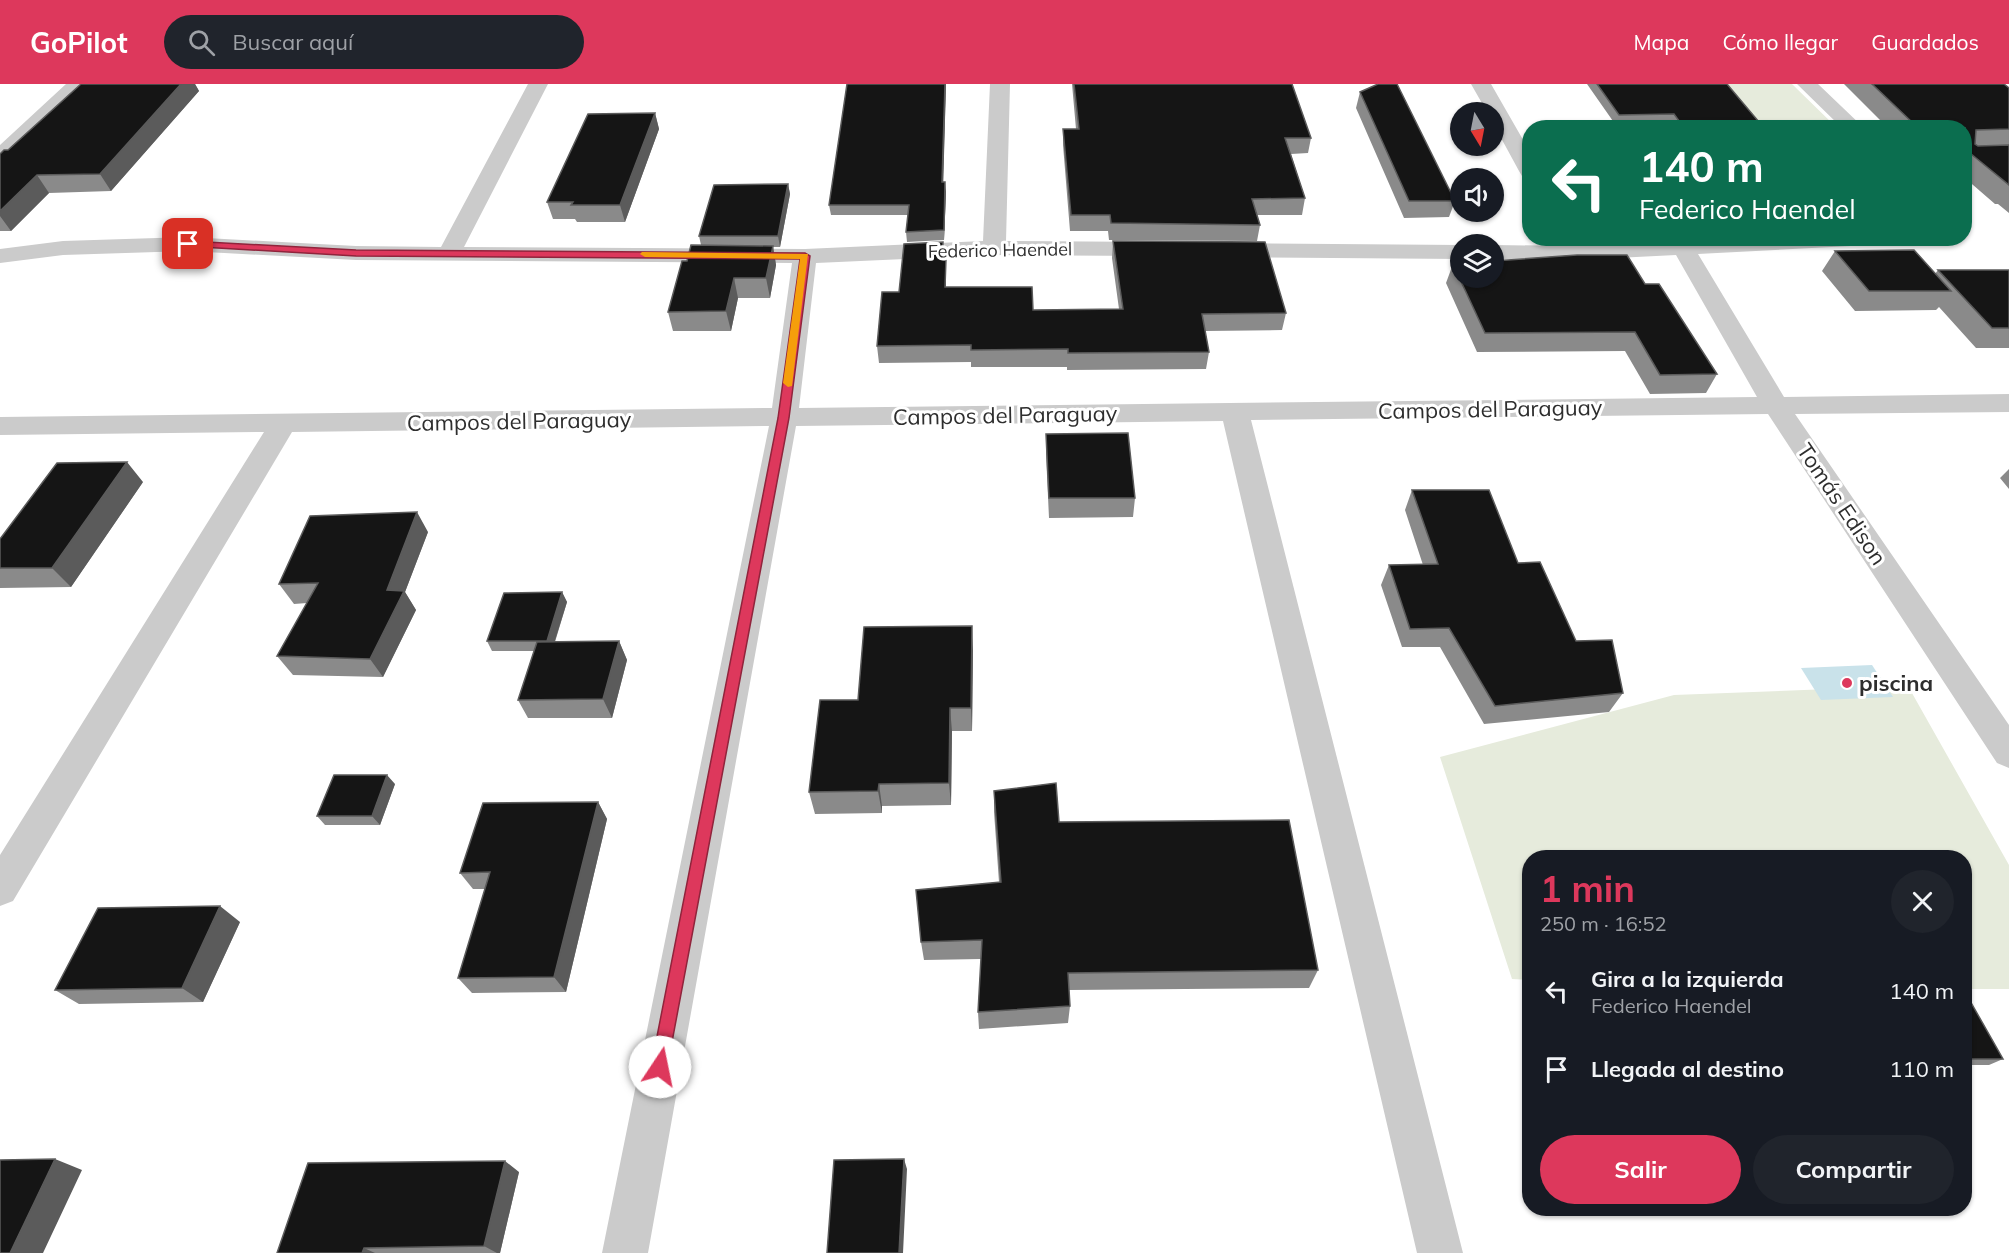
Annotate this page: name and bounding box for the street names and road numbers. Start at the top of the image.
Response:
street label: Federico Haendel [928,237,1072,263]
street label: Campos del Paraguay [1377,393,1603,425]
street label: Campos del Paraguay [892,399,1118,431]
street label: Campos del Paraguay [406,405,632,437]
street label: Tomás Edison [1791,438,1893,570]

